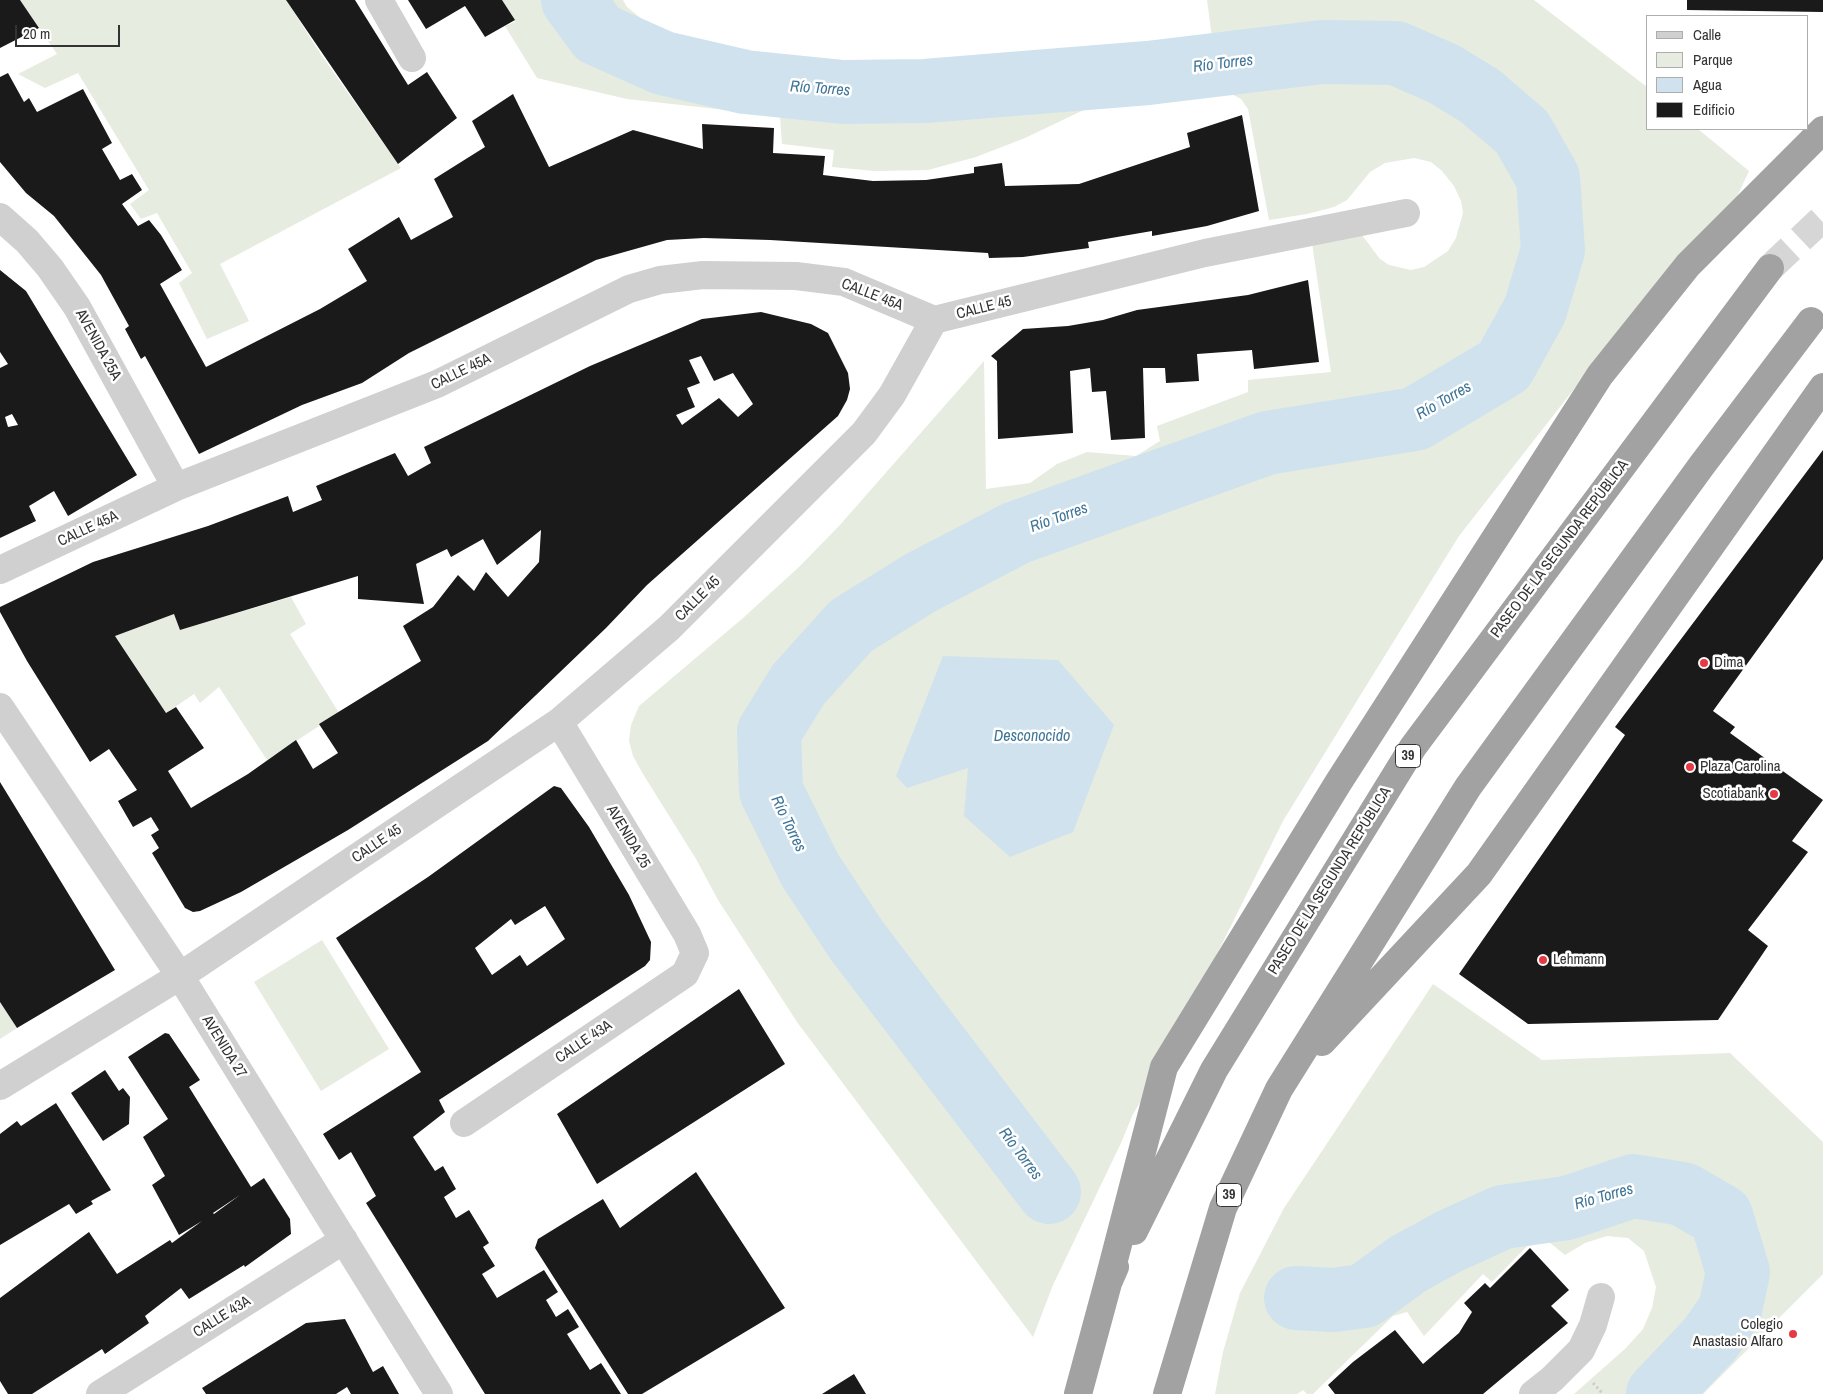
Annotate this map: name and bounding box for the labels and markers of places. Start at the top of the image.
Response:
place label: Dima [1714,654,1743,672]
marker: Dima [1698,657,1710,669]
place label: Plaza Carolina [1700,758,1781,776]
marker: Plaza Carolina [1684,761,1696,773]
place label: Scotiabank [1702,785,1764,803]
marker: Scotiabank [1768,788,1780,800]
place label: Lehmann [1553,951,1604,969]
marker: Lehmann [1537,954,1549,966]
place label: Colegio Anastasio Alfaro [1693,1316,1783,1351]
marker: Colegio Anastasio Alfaro [1787,1328,1799,1340]

